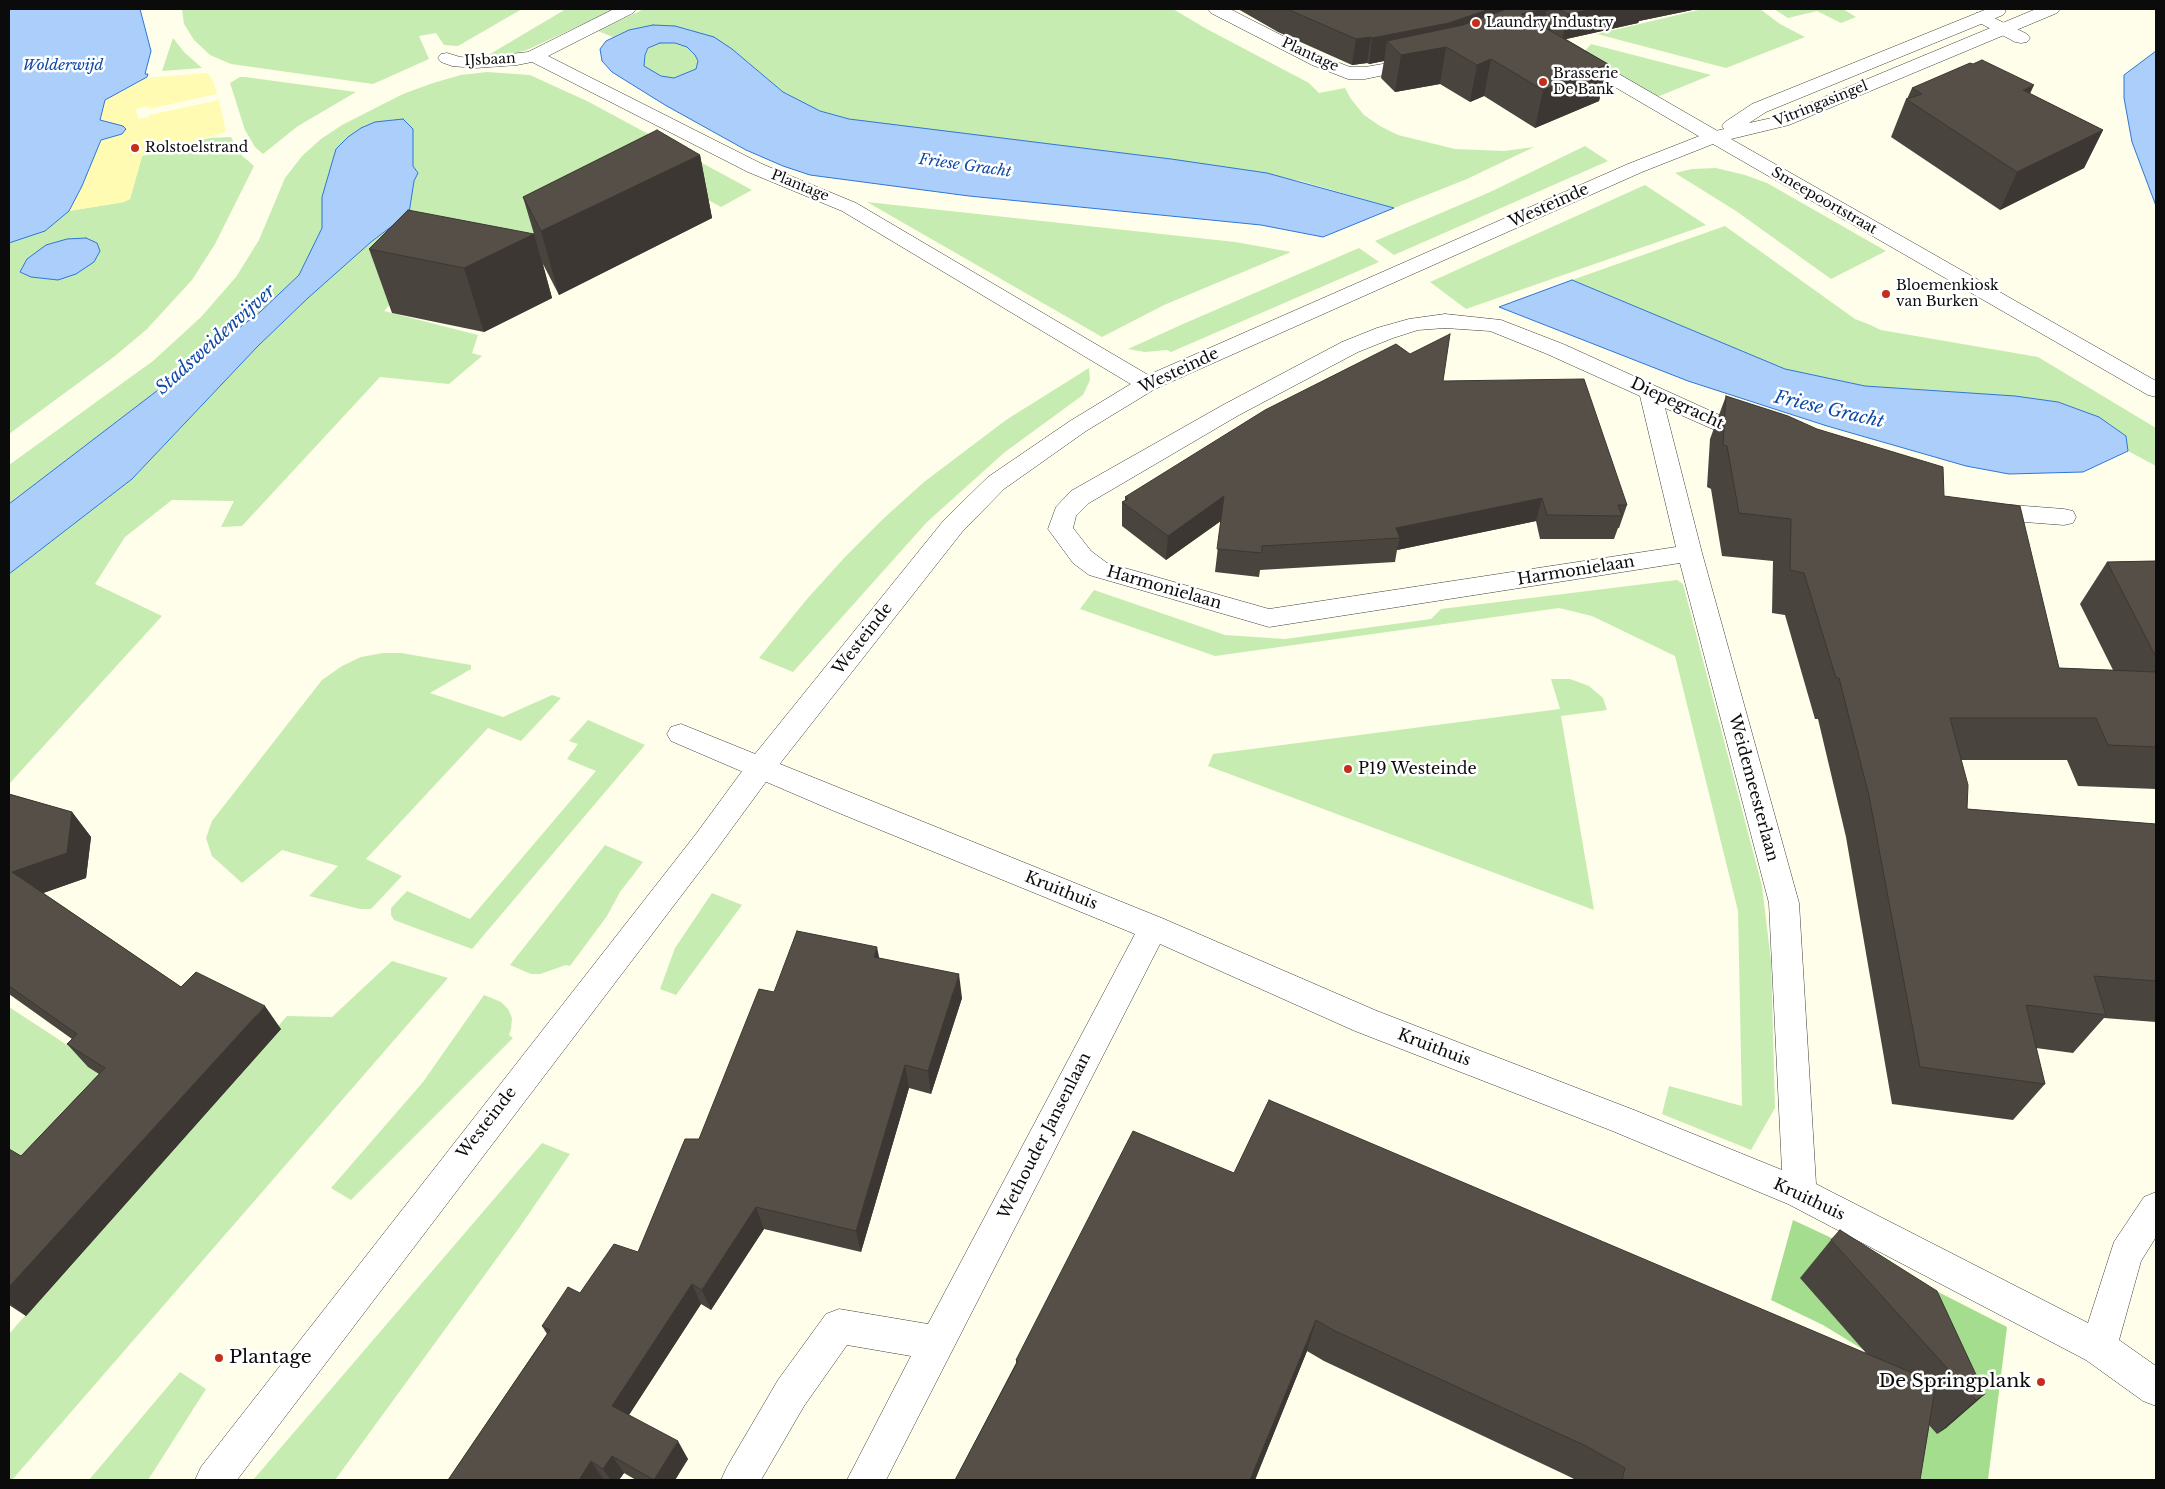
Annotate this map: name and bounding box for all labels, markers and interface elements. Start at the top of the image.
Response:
place label: Laundry Industry [1486,15,1614,31]
marker: Laundry Industry [1470,17,1482,29]
street label: Plantage [1279,35,1341,75]
street label: IJsbaan [464,50,516,70]
water label: Wolderwijd [23,57,103,75]
place label: Brasserie De Bank [1553,66,1618,98]
marker: Brasserie De Bank [1537,76,1549,88]
street label: Vitringasingel [1772,78,1870,130]
place label: Rolstoelstrand [145,140,248,156]
marker: Rolstoelstrand [129,142,141,154]
water label: Friese Gracht [917,151,1013,181]
street label: Smeepoortstraat [1768,164,1880,238]
street label: Plantage [769,167,831,205]
street label: Westeinde [1506,180,1592,232]
place label: Bloemenkiosk van Burken [1896,278,1999,310]
water label: Stadsweidenvijver [152,281,280,399]
marker: Bloemenkiosk van Burken [1880,288,1892,300]
street label: Westeinde [1136,344,1222,398]
street label: Diepegracht [1627,374,1727,434]
water label: Friese Gracht [1772,387,1886,433]
street label: Harmonielaan [1516,552,1636,590]
street label: Harmonielaan [1104,562,1224,614]
street label: Westeinde [829,599,897,679]
street label: Weidemeesterlaan [1724,712,1782,864]
place label: P19 Westeinde [1358,759,1477,779]
marker: P19 Westeinde [1342,763,1354,775]
street label: Kruithuis [1022,868,1100,914]
street label: Kruithuis [1395,1025,1473,1071]
street label: Wethouder Jansenlaan [995,1050,1095,1222]
street label: Westeinde [453,1083,521,1163]
street label: Kruithuis [1770,1175,1848,1225]
place label: Plantage [229,1347,312,1369]
marker: Plantage [213,1352,225,1364]
place label: De Springplank [1878,1371,2031,1393]
marker: De Springplank [2035,1376,2047,1388]

